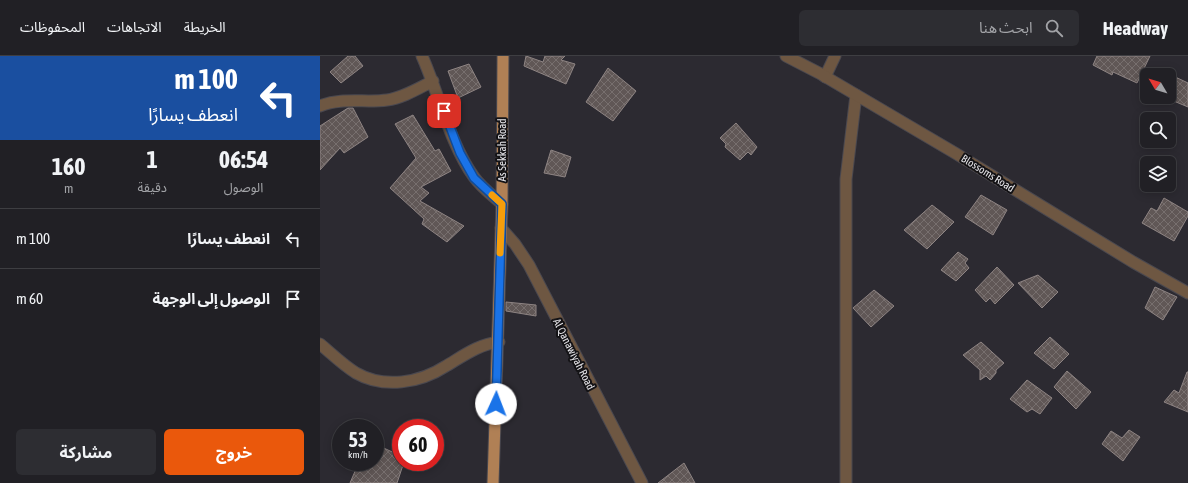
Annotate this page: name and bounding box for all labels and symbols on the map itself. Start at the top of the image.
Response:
north arrow [1140,68,1176,104]
pin [427,94,461,128]
street label: As Sekkah Road [496,118,508,182]
street label: Blossoms Road [959,152,1017,194]
street label: Al Qanawiyah Road [551,316,597,392]
position arrow [475,383,517,425]
speed limit sign: 60 [392,419,444,471]

